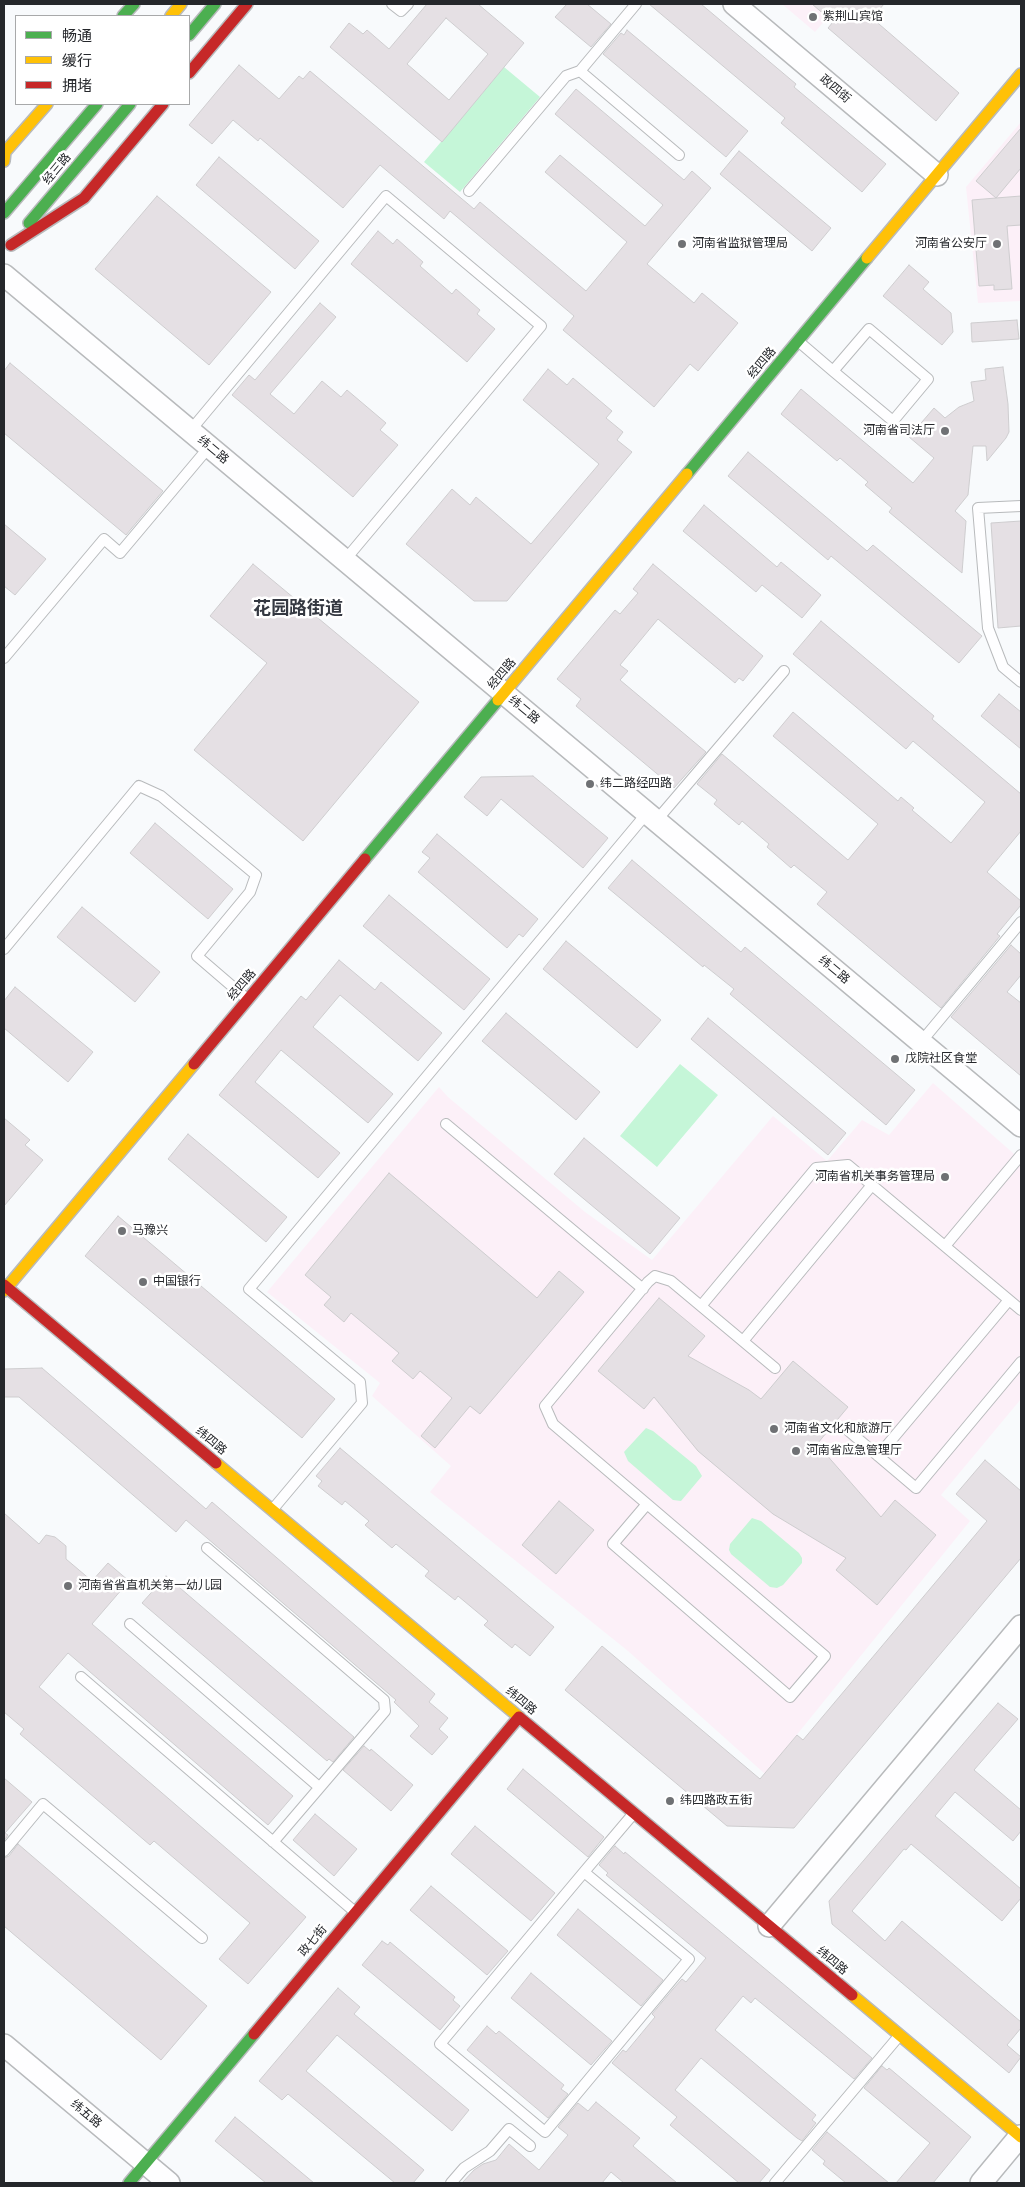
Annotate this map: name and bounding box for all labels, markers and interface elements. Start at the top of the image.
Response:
place label: 紫荆山宾馆 [823,10,883,24]
marker: 紫荆山宾馆 [807,11,819,23]
legend [15,15,190,105]
text: 畅通 [62,26,92,45]
text: 缓行 [62,51,92,70]
street label: 政四街 [817,72,853,106]
text: 拥堵 [62,76,92,95]
street label: 经三路 [40,151,74,187]
place label: 河南省监狱管理局 [692,237,788,251]
place label: 河南省公安厅 [915,237,987,251]
marker: 河南省监狱管理局 [676,238,688,250]
marker: 河南省公安厅 [991,238,1003,250]
street label: 经四路 [745,345,779,381]
place label: 河南省司法厅 [863,424,935,438]
marker: 河南省司法厅 [939,425,951,437]
street label: 纬二路 [195,433,231,467]
district label: 花园路街道 [253,598,343,620]
street label: 经四路 [485,656,519,692]
street label: 纬二路 [506,693,542,727]
place label: 纬二路经四路 [600,777,672,791]
marker: 纬二路经四路 [584,778,596,790]
street label: 纬二路 [816,953,852,987]
street label: 经四路 [225,967,259,1003]
place label: 戊院社区食堂 [905,1052,977,1066]
marker: 戊院社区食堂 [889,1053,901,1065]
place label: 河南省机关事务管理局 [815,1170,935,1184]
marker: 河南省机关事务管理局 [939,1171,951,1183]
place label: 马豫兴 [132,1224,168,1238]
marker: 马豫兴 [116,1225,128,1237]
place label: 中国银行 [153,1275,201,1289]
marker: 中国银行 [137,1276,149,1288]
place label: 河南省文化和旅游厅 [784,1422,892,1436]
marker: 河南省文化和旅游厅 [768,1423,780,1435]
street label: 纬四路 [193,1424,229,1458]
place label: 河南省应急管理厅 [806,1444,902,1458]
marker: 河南省应急管理厅 [790,1445,802,1457]
place label: 河南省省直机关第一幼儿园 [78,1579,222,1593]
marker: 河南省省直机关第一幼儿园 [62,1580,74,1592]
street label: 纬四路 [503,1684,539,1718]
place label: 纬四路政五街 [680,1794,752,1808]
marker: 纬四路政五街 [664,1795,676,1807]
street label: 政七街 [296,1923,330,1959]
street label: 纬四路 [814,1944,850,1978]
street label: 纬五路 [68,2097,104,2131]

